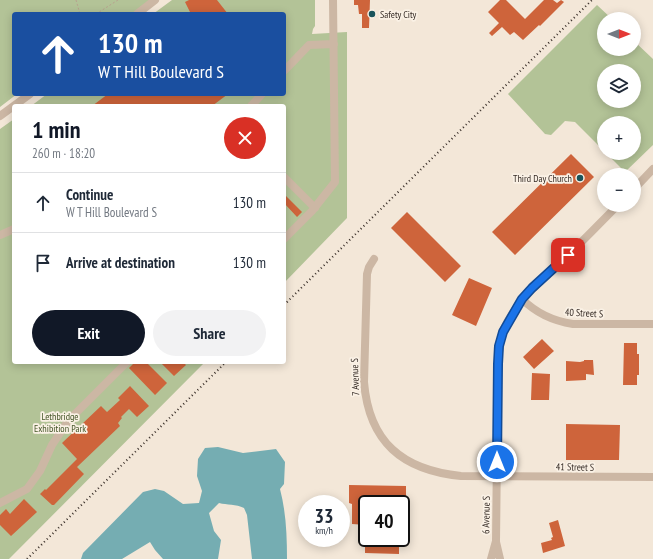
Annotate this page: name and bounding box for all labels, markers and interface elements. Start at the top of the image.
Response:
place label: Safety City [380,8,417,21]
marker: Safety City [367,9,377,19]
north arrow [597,12,641,56]
map controls [597,12,641,212]
text: 130 m [98,24,162,61]
icon: ahead [32,28,84,80]
text: W T Hill Boulevard S [98,60,224,83]
button: layers [597,64,641,108]
text: 1 min [32,114,80,145]
button: + [597,116,641,160]
button: close [224,117,266,159]
text: 260 m · 18:20 [32,145,95,162]
button: − [597,168,641,212]
place label: Third Day Church [513,172,572,185]
marker: Third Day Church [575,173,585,183]
text: Continue [66,185,113,204]
icon: ahead [32,192,54,214]
text: 130 m [233,193,266,212]
text: W T Hill Boulevard S [66,204,157,221]
pin [551,238,585,272]
icon: arrive [557,244,579,266]
icon: arrive [32,252,54,274]
text: Arrive at destination [66,253,175,272]
text: 130 m [233,253,266,272]
street label: 40 Street S [565,306,603,320]
button: Exit [32,310,145,356]
button: Share [153,310,266,356]
street label: 7 Avenue S [348,358,362,396]
park label: Lethbridge Exhibition Park [34,410,86,435]
position arrow [476,441,518,483]
street label: 41 Street S [556,460,594,474]
speed limit sign: 40 [358,495,410,547]
street label: 6 Avenue S [479,496,493,534]
text: 33 [314,503,334,529]
text: km/h [315,524,333,537]

